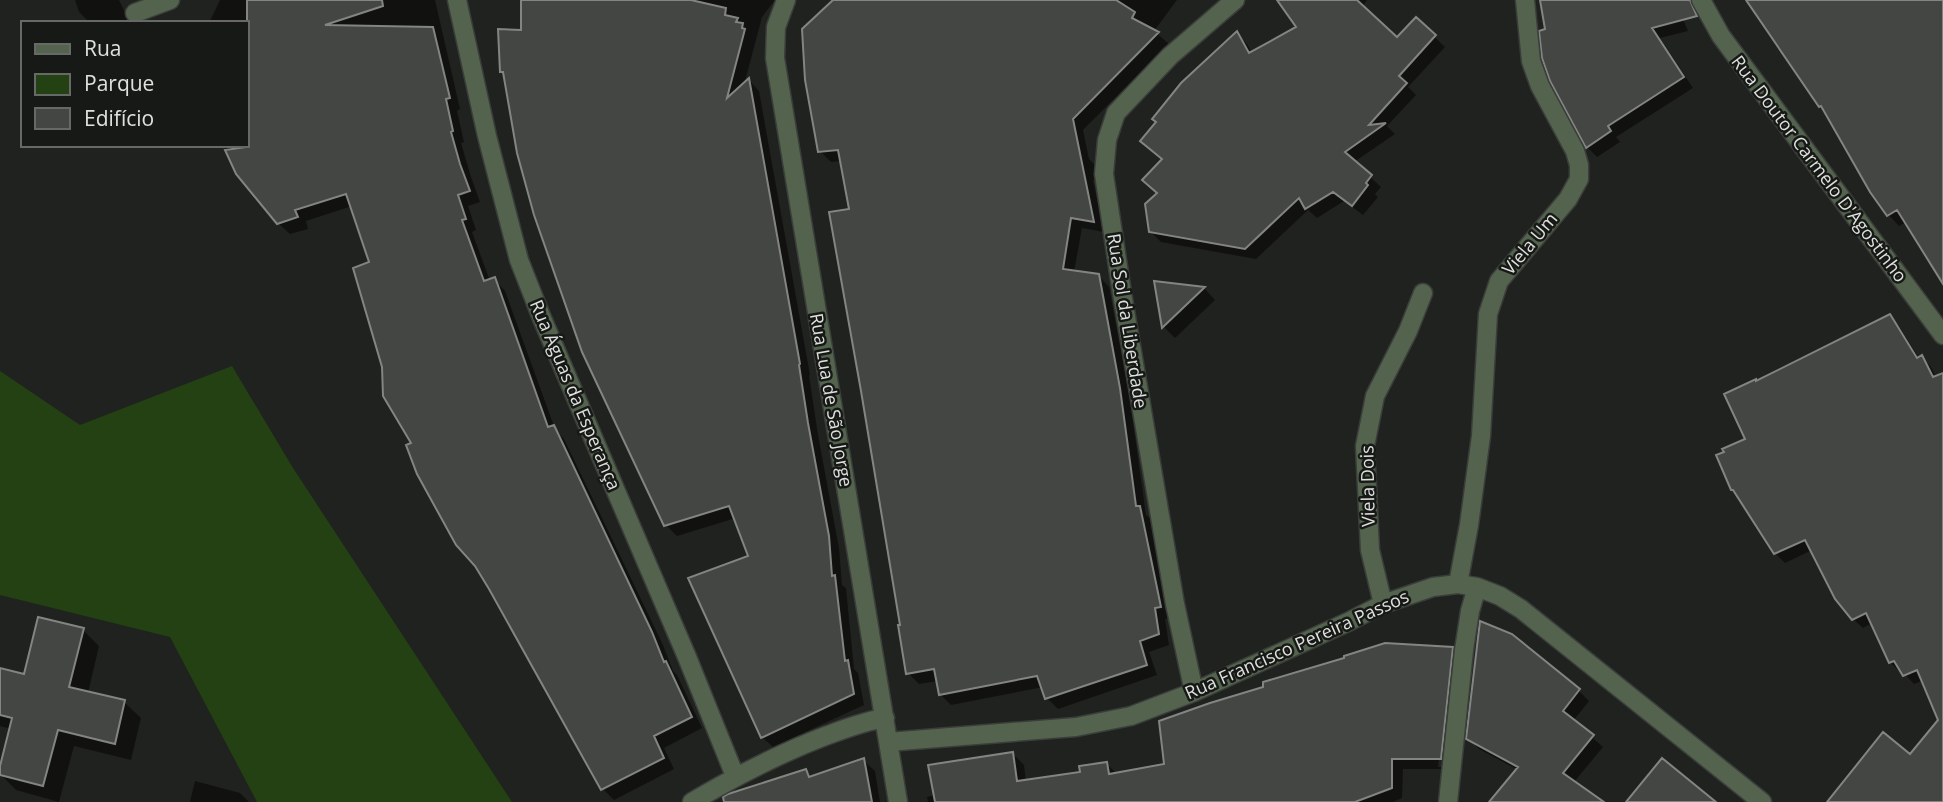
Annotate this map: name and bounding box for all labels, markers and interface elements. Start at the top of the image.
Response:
legend [21,21,248,147]
text: Rua [84,34,122,62]
street label: Rua Doutor Carmelo D'Agostinho [1727,50,1913,287]
text: Parque [84,69,154,97]
text: Edifício [84,104,154,132]
street label: Viela Um [1496,207,1562,280]
street label: Rua Sol da Liberdade [1102,232,1154,410]
street label: Rua Águas da Esperança [525,296,627,494]
street label: Rua Lua de São Jorge [805,311,859,489]
street label: Viela Dois [1354,445,1380,527]
street label: Rua Francisco Pereira Passos [1181,584,1412,704]

